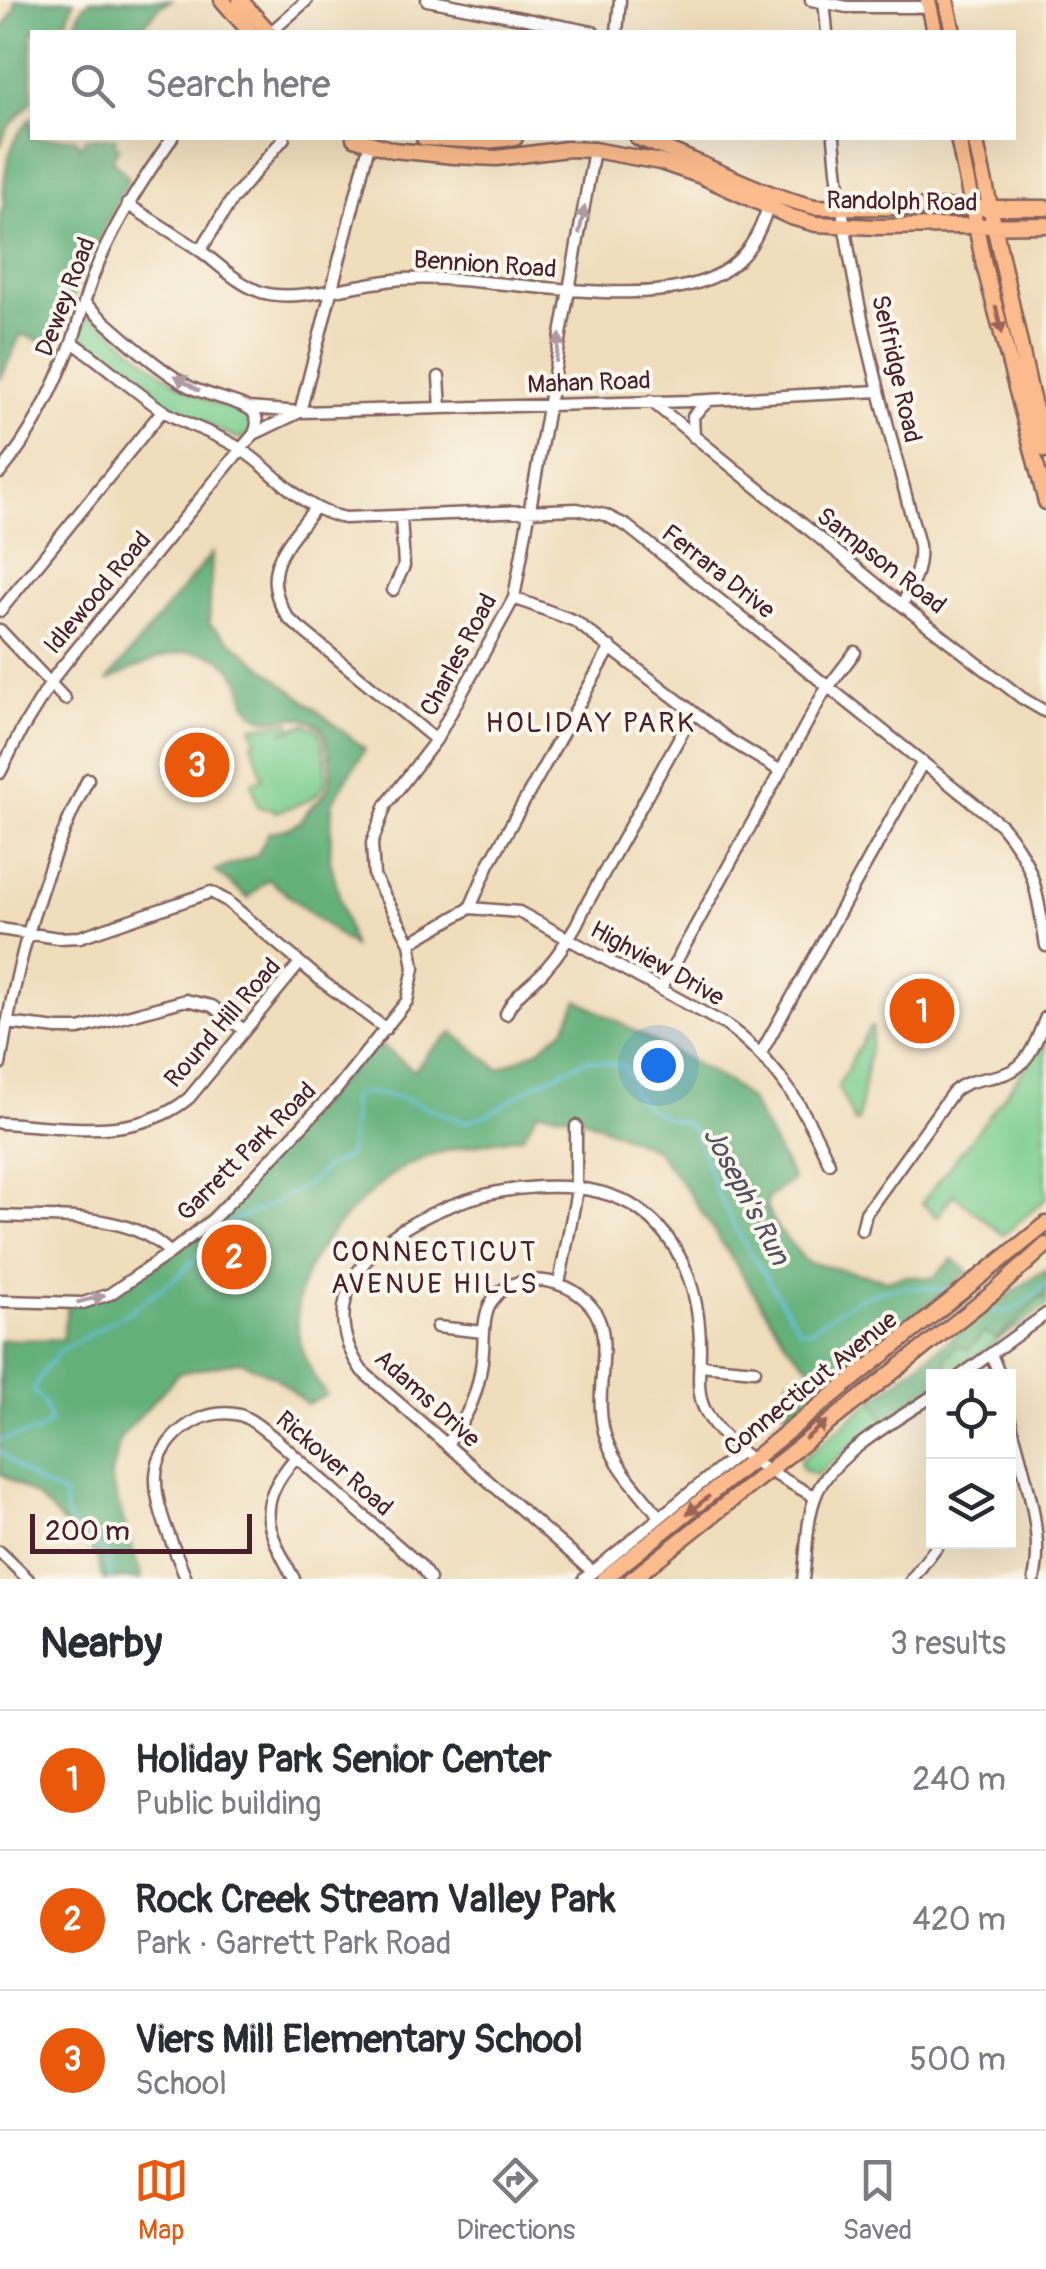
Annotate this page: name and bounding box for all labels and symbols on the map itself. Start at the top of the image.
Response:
street label: Randolph Road [826,185,978,219]
one-way arrow [575,204,590,235]
street label: Dewey Road [29,233,103,361]
street label: Bennion Road [412,245,558,285]
street label: Selfridge Road [864,292,928,446]
one-way arrow [992,305,1007,336]
one-way arrow [551,331,567,363]
street label: Mahan Road [527,365,651,401]
one-way arrow [173,374,200,393]
street label: Sampson Road [810,501,952,621]
street label: Ferrara Drive [655,518,781,626]
street label: Idlewood Road [38,525,158,661]
street label: Charles Road [414,588,504,722]
district label: HOLIDAY PARK [486,706,696,741]
pin: 3 [164,728,230,802]
street label: Highview Drive [585,914,730,1014]
street label: Round Hill Road [158,952,288,1094]
pin: 1 [890,974,954,1048]
your location [633,1040,684,1091]
street label: Garrett Park Road [171,1076,323,1228]
water label: Joseph's Run [695,1121,798,1272]
pin: 2 [202,1220,266,1294]
district label: CONNECTICUT AVENUE HILLS [331,1235,539,1302]
one-way arrow [76,1291,107,1306]
street label: Connecticut Avenue [718,1304,904,1463]
street label: Adams Drive [368,1343,487,1455]
street label: Rickover Road [269,1405,399,1523]
one-way arrow [804,1420,829,1441]
one-way arrow [685,1494,710,1515]
scale bar [30,1509,252,1554]

